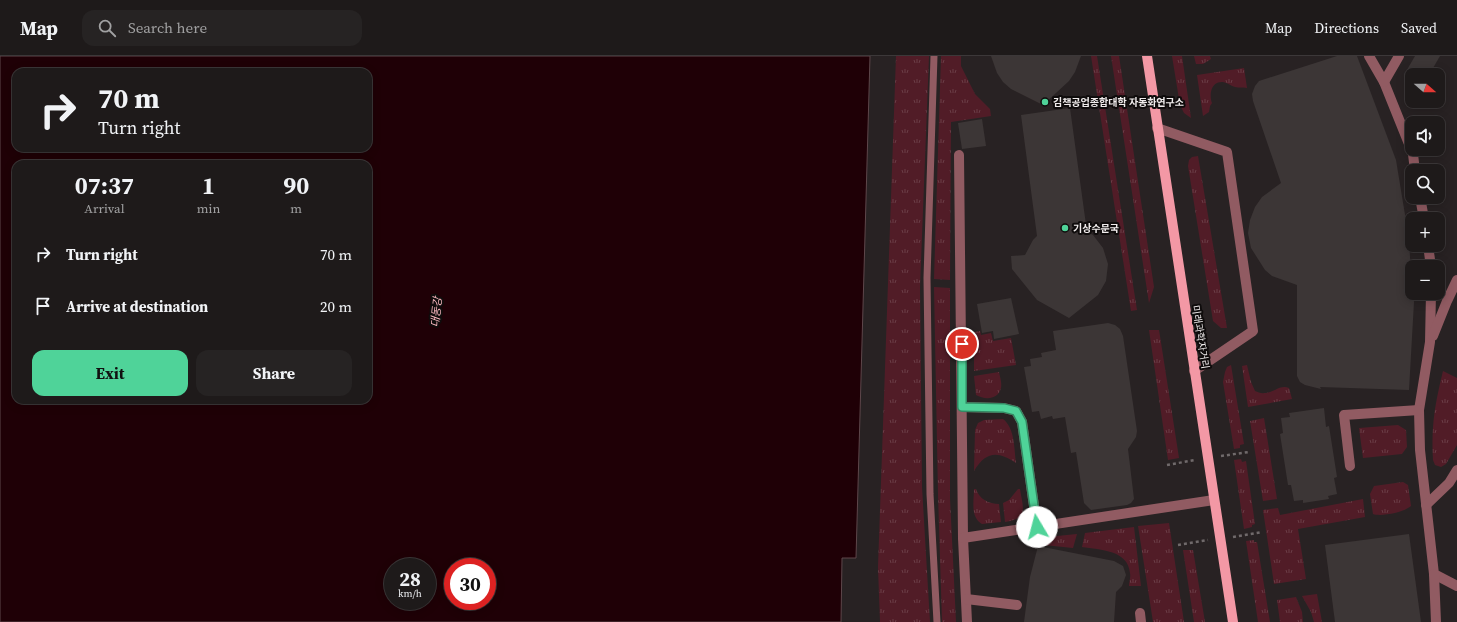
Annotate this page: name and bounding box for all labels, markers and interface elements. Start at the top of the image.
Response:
search box [82,10,362,46]
text: Map [20,15,58,41]
icon: search [96,17,118,39]
text: Search here [128,17,207,38]
text: Map [1265,18,1292,38]
text: Directions [1314,18,1379,38]
text: Saved [1401,18,1437,38]
north arrow [1405,68,1445,108]
map controls [1405,68,1445,300]
text: 70 m [98,79,160,117]
icon: right [32,84,84,136]
place label: 김책공업종합대학 자동화연구소 [1053,96,1184,109]
marker: 김책공업종합대학 자동화연구소 [1040,97,1050,107]
text: Turn right [98,115,180,140]
button: sound [1405,116,1445,156]
button: search [1405,164,1445,204]
text: 07:37 [75,169,134,202]
text: 1 [202,169,215,202]
text: 90 [283,169,309,202]
text: Arrival [84,200,125,217]
text: min [197,200,220,217]
text: m [290,200,302,217]
button: + [1405,212,1445,252]
place label: 기상수문국 [1073,222,1119,235]
marker: 기상수문국 [1060,223,1070,233]
icon: right [32,243,54,265]
text: Turn right [66,244,138,265]
text: 70 m [320,244,352,265]
button: − [1405,260,1445,300]
water label: 대동강 [427,294,446,328]
icon: arrive [32,295,54,317]
text: Arrive at destination [66,296,208,317]
text: 20 m [320,296,352,317]
street label: 미래과학자거리 [1189,304,1212,370]
pin [945,327,979,361]
icon: arrive [951,333,973,355]
button: Exit [32,350,188,396]
button: Share [196,350,352,396]
position arrow [1016,506,1058,548]
speed limit sign: 30 [444,558,496,610]
text: 28 [399,565,421,593]
text: km/h [398,587,422,600]

